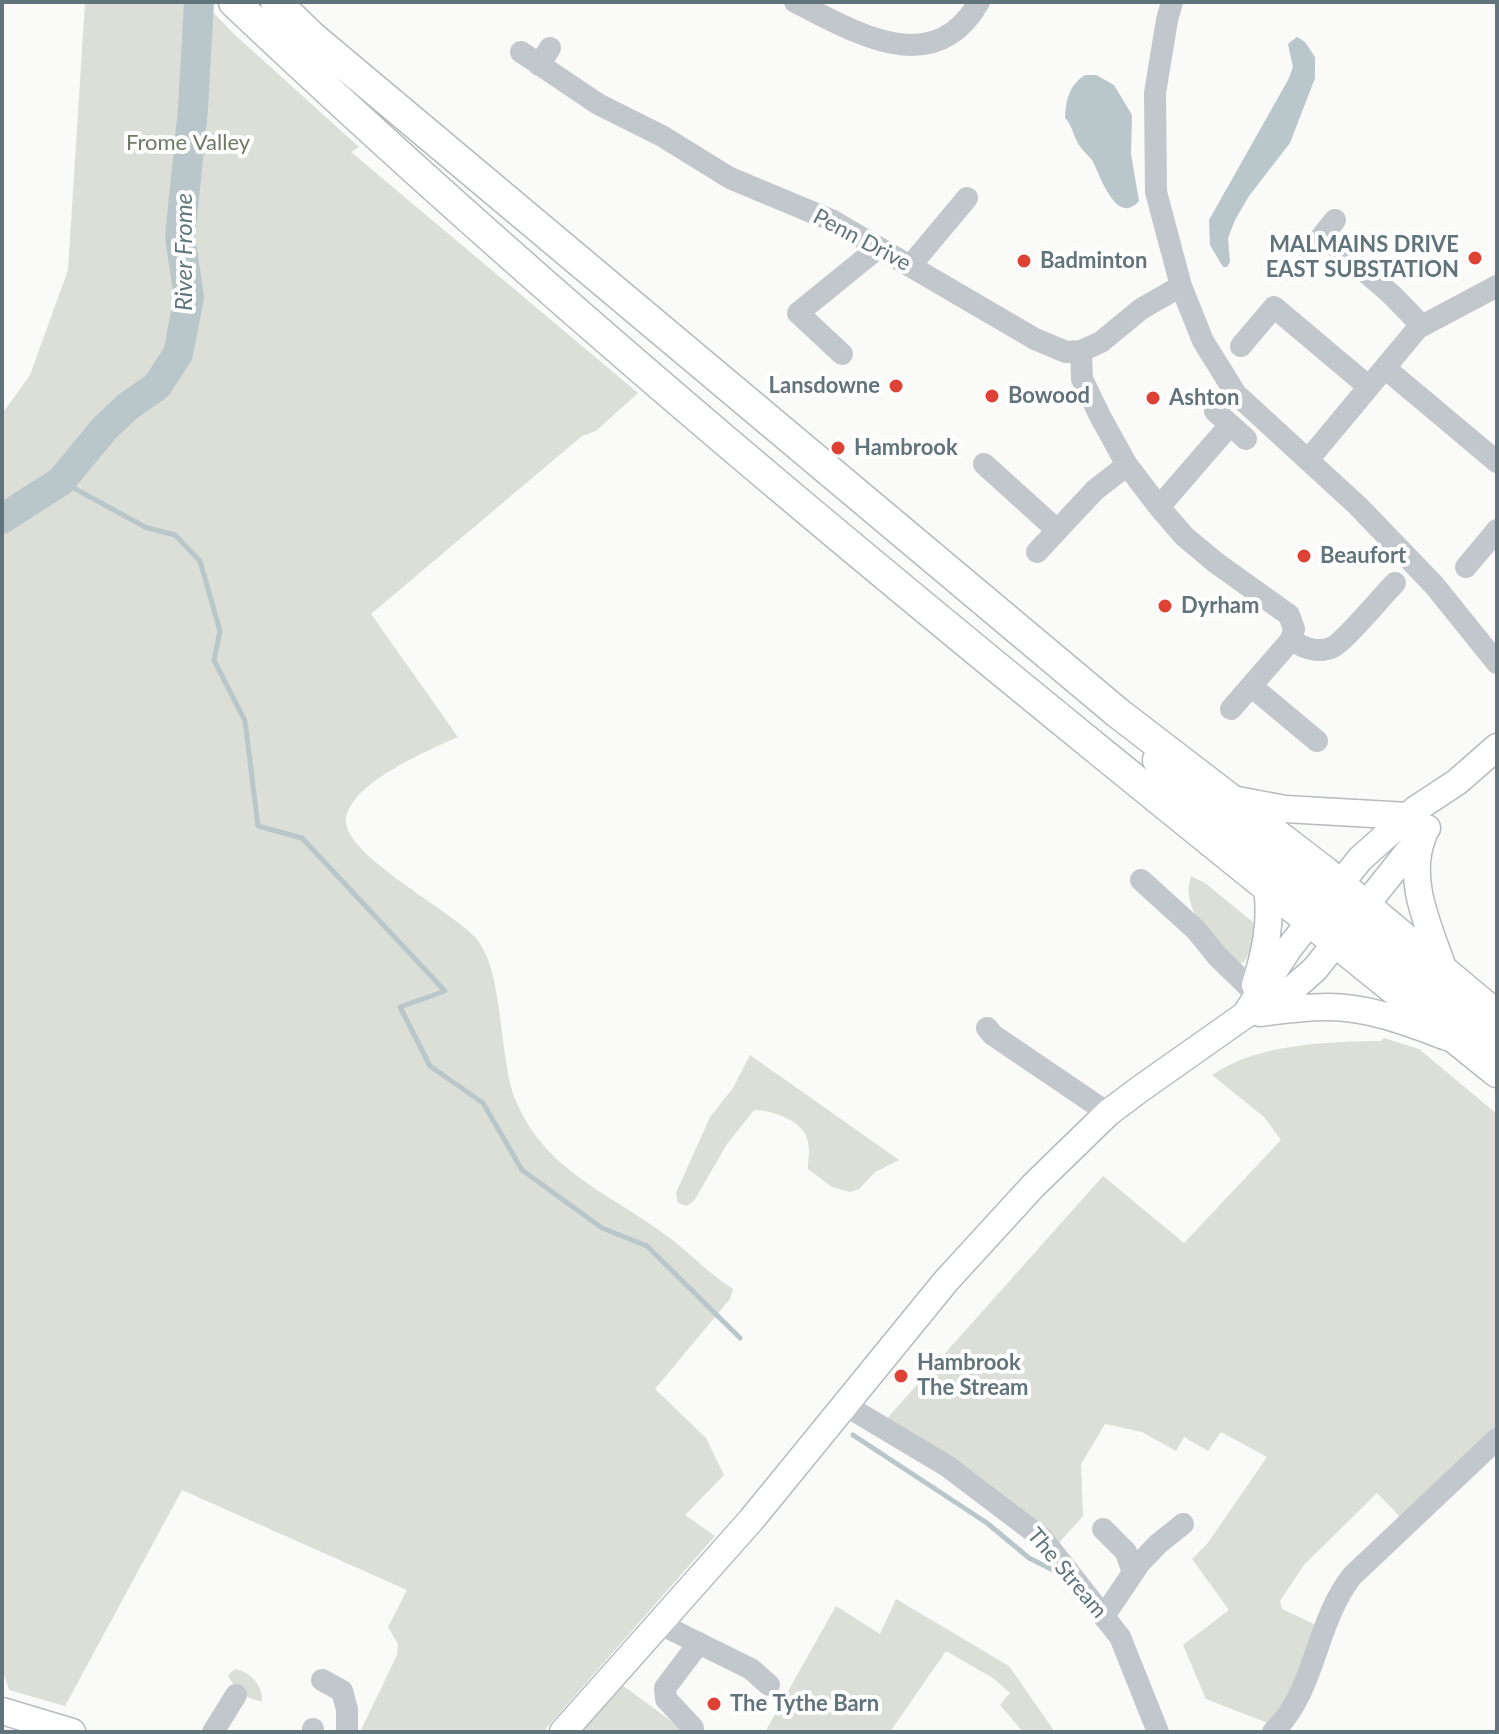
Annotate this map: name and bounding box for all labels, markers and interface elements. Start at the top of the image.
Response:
park label: Frome Valley [126,130,250,156]
water label: River Frome [170,193,198,311]
street label: Penn Drive [809,203,915,277]
place label: MALMAINS DRIVE EAST SUBSTATION [1266,232,1459,284]
place label: Badminton [1040,248,1147,274]
marker: MALMAINS DRIVE EAST SUBSTATION [1466,249,1484,267]
marker: Badminton [1015,252,1033,270]
place label: Lansdowne [769,373,880,399]
marker: Lansdowne [887,377,905,395]
place label: Bowood [1008,383,1090,409]
place label: Ashton [1169,385,1239,411]
marker: Bowood [983,387,1001,405]
marker: Ashton [1144,389,1162,407]
place label: Hambrook [854,435,958,461]
marker: Hambrook [829,439,847,457]
place label: Beaufort [1320,543,1406,569]
marker: Beaufort [1295,547,1313,565]
place label: Dyrham [1181,593,1259,619]
marker: Dyrham [1156,597,1174,615]
place label: Hambrook The Stream [917,1350,1028,1402]
marker: Hambrook The Stream [892,1367,910,1385]
street label: The Stream [1022,1522,1112,1624]
place label: The Tythe Barn [730,1691,879,1717]
marker: The Tythe Barn [705,1695,723,1713]

